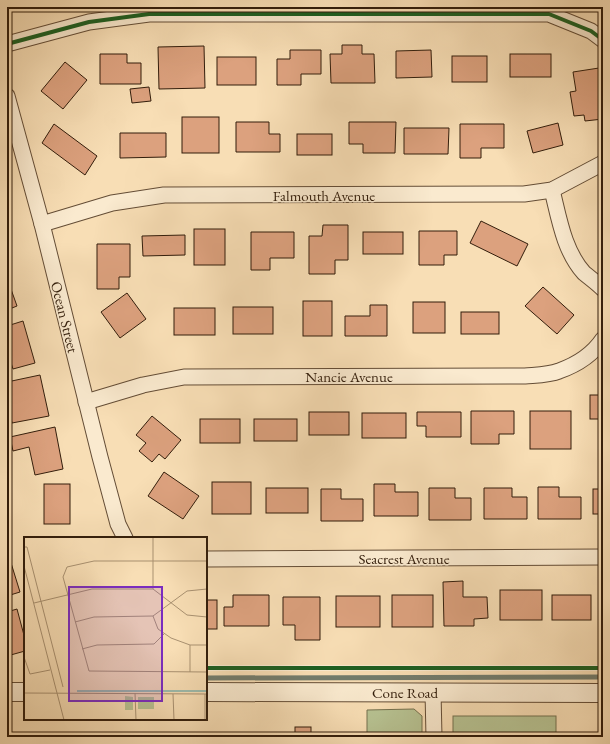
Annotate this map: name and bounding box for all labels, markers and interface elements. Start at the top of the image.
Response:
street label: Falmouth Avenue [273,186,375,205]
street label: Ocean Street [47,279,83,355]
street label: Nancie Avenue [305,367,393,386]
inset map [24,537,207,720]
street label: Seacrest Avenue [358,549,450,568]
street label: Cone Road [372,683,439,702]

